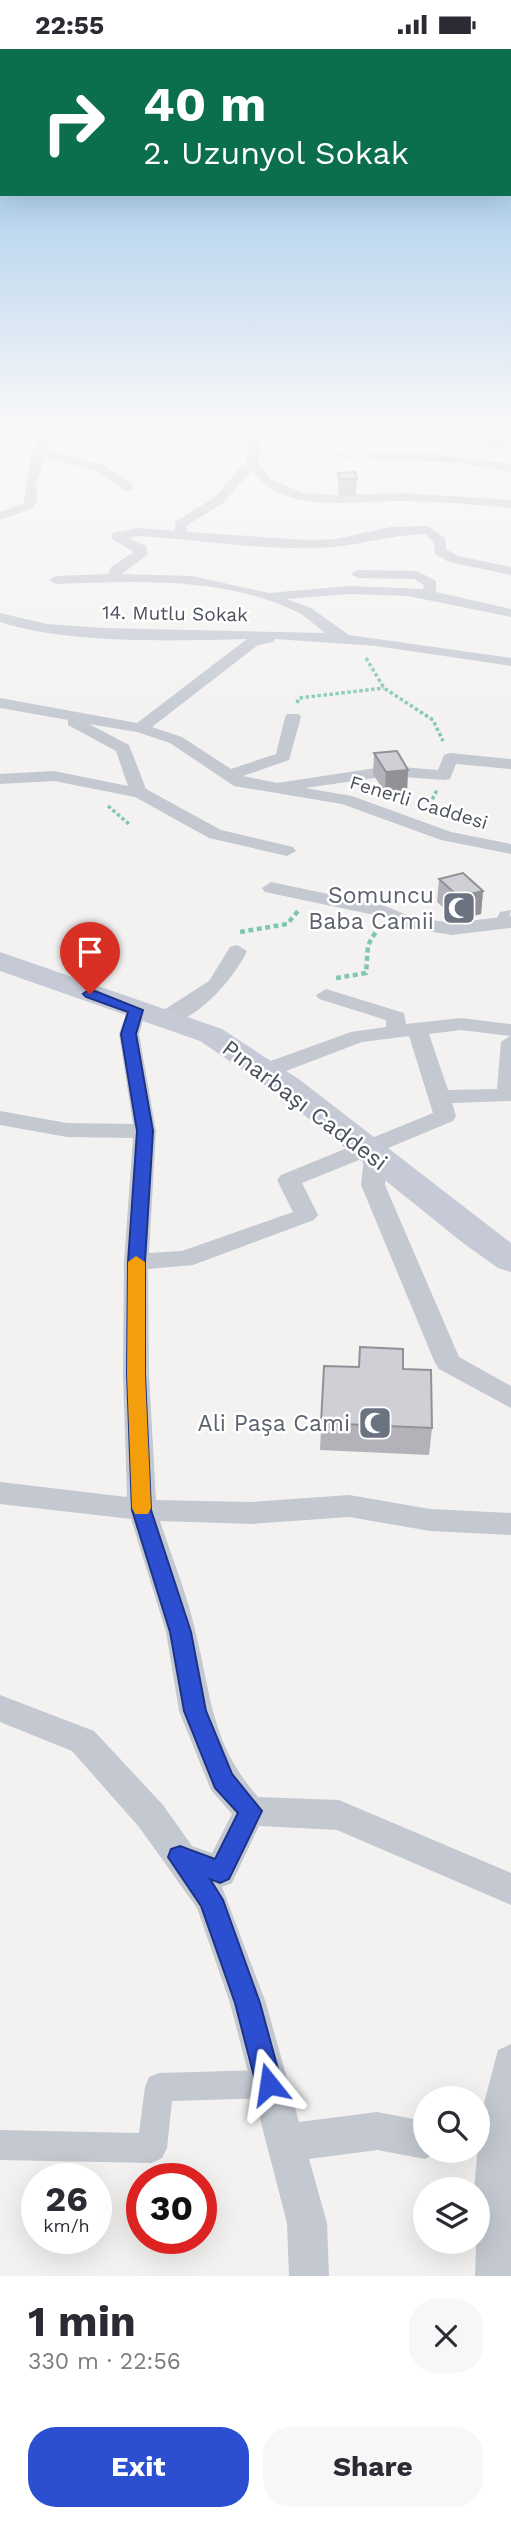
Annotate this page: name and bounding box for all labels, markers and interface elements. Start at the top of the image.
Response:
text: 22:55 [35,10,104,40]
text: 40 m [143,75,266,133]
icon: right [28,77,119,168]
text: 2. Uzunyol Sokak [143,134,409,172]
street label: 14. Mutlu Sokak [102,601,248,626]
street label: Fenerli Caddesi [347,771,491,834]
place label: Somuncu Baba Camii [308,882,434,935]
mosque icon: Somuncu Baba Camii [440,889,478,927]
pin [60,922,120,994]
icon: arrive [71,933,109,971]
street label: Pınarbaşı Caddesi [217,1035,392,1176]
mosque icon: Ali Paşa Cami [356,1404,394,1442]
place label: Ali Paşa Cami [197,1410,350,1437]
position arrow [232,2047,306,2121]
map controls [413,2086,490,2254]
button: search [413,2086,490,2163]
speed limit sign: 30 [126,2163,217,2254]
button: layers [413,2177,490,2254]
text: 26 [45,2178,88,2220]
text: km/h [43,2215,90,2236]
text: 1 min [28,2297,136,2346]
button: close [409,2299,483,2373]
text: 330 m · 22:56 [28,2348,181,2375]
button: Exit [28,2427,249,2507]
button: Share [263,2427,483,2507]

